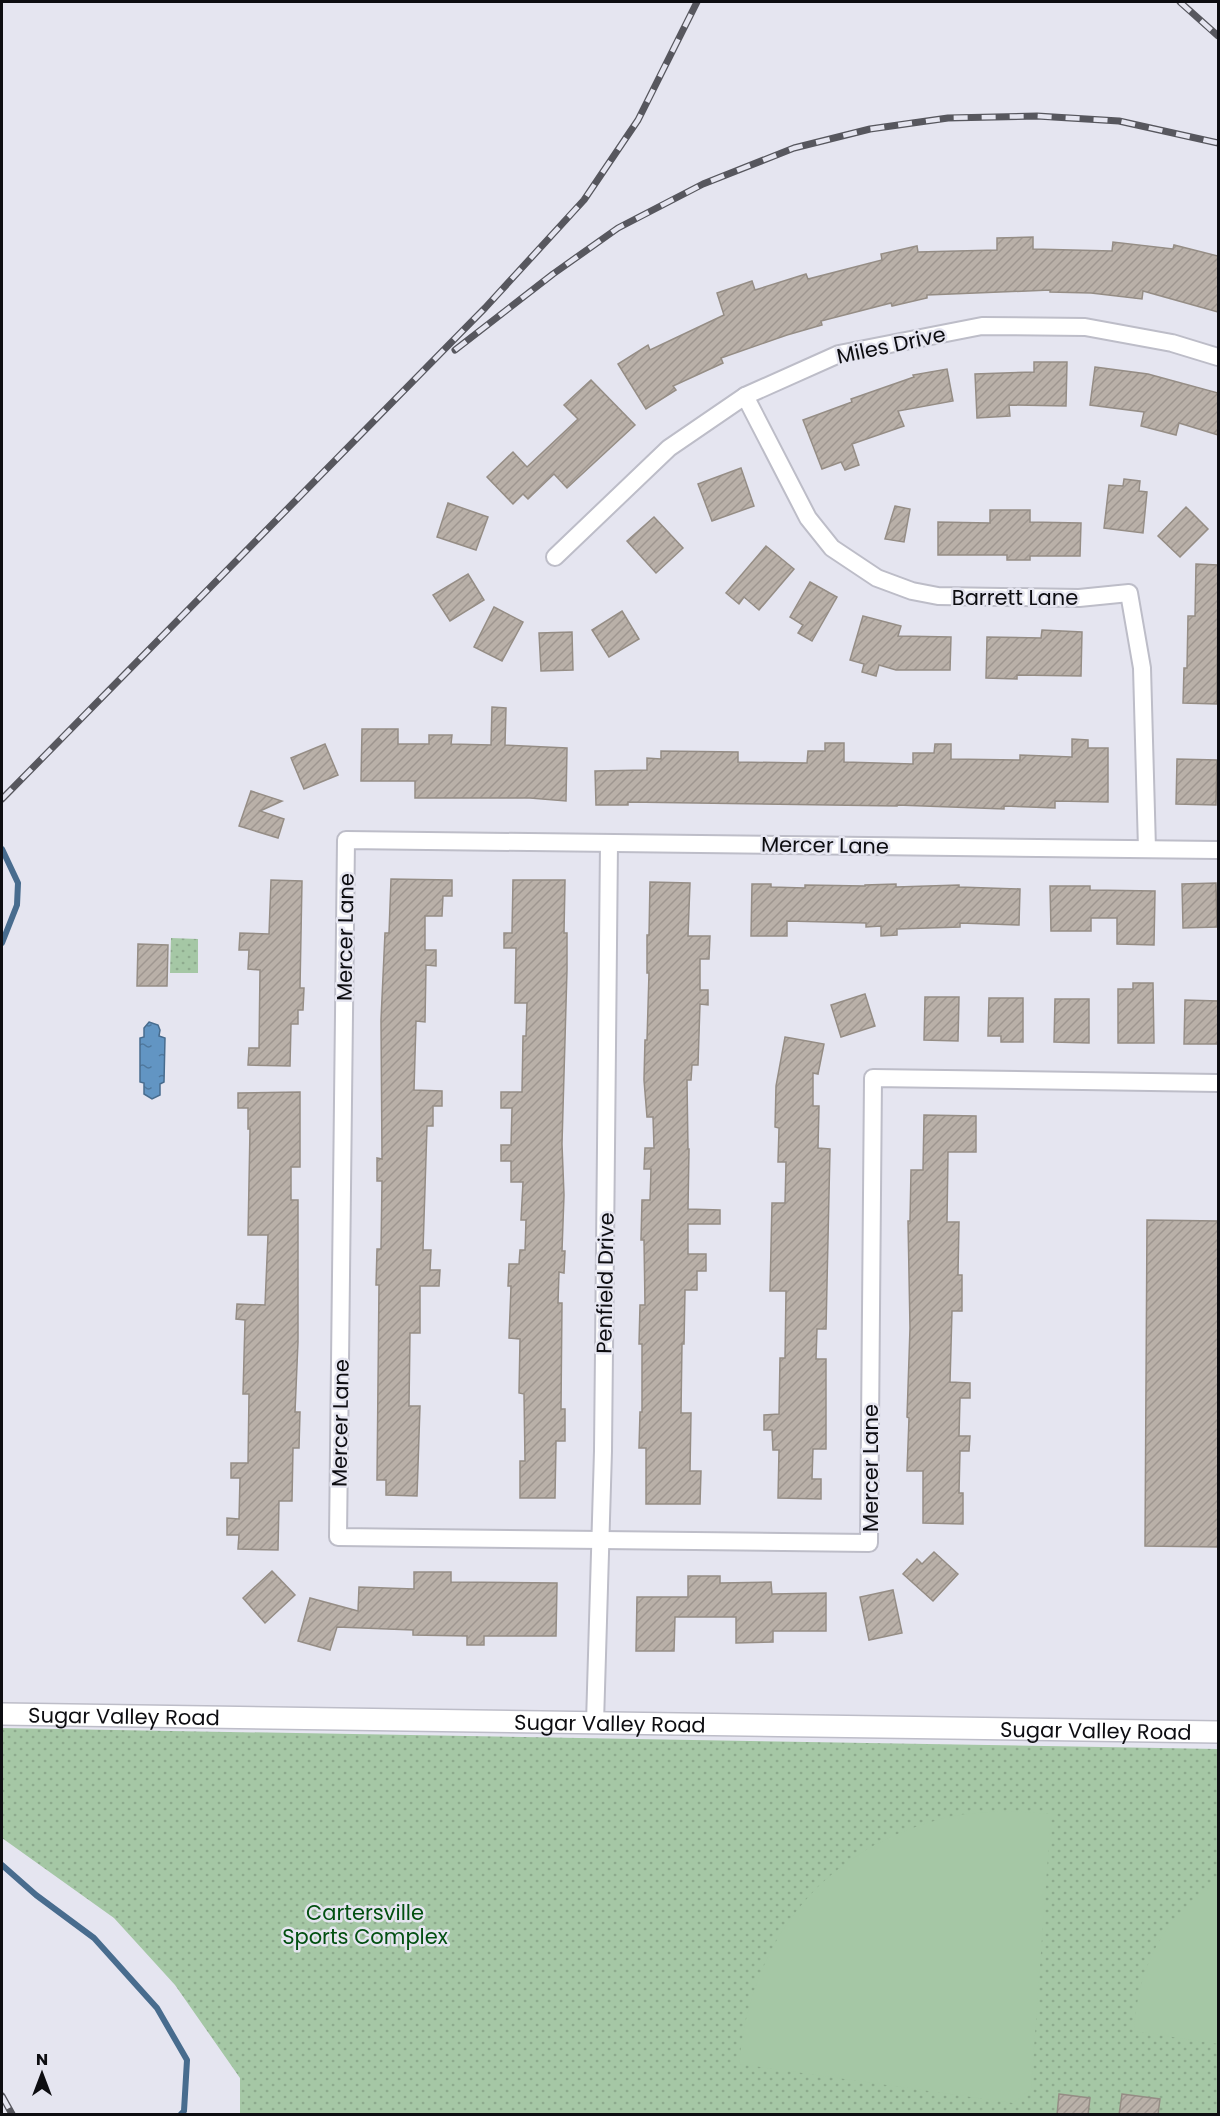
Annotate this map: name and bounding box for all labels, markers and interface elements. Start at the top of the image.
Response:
street label: Miles Drive [834,319,948,371]
street label: Barrett Lane [952,583,1078,612]
street label: Mercer Lane [761,829,889,861]
street label: Mercer Lane [329,873,361,1001]
street label: Penfield Drive [589,1212,621,1354]
street label: Mercer Lane [324,1359,356,1487]
street label: Mercer Lane [856,1404,885,1532]
street label: Sugar Valley Road [28,1700,220,1732]
street label: Sugar Valley Road [514,1707,706,1739]
street label: Sugar Valley Road [1000,1714,1192,1746]
park label: Cartersville Sports Complex [282,1898,448,1951]
north arrow [12,2044,72,2104]
text: N [36,2048,48,2071]

